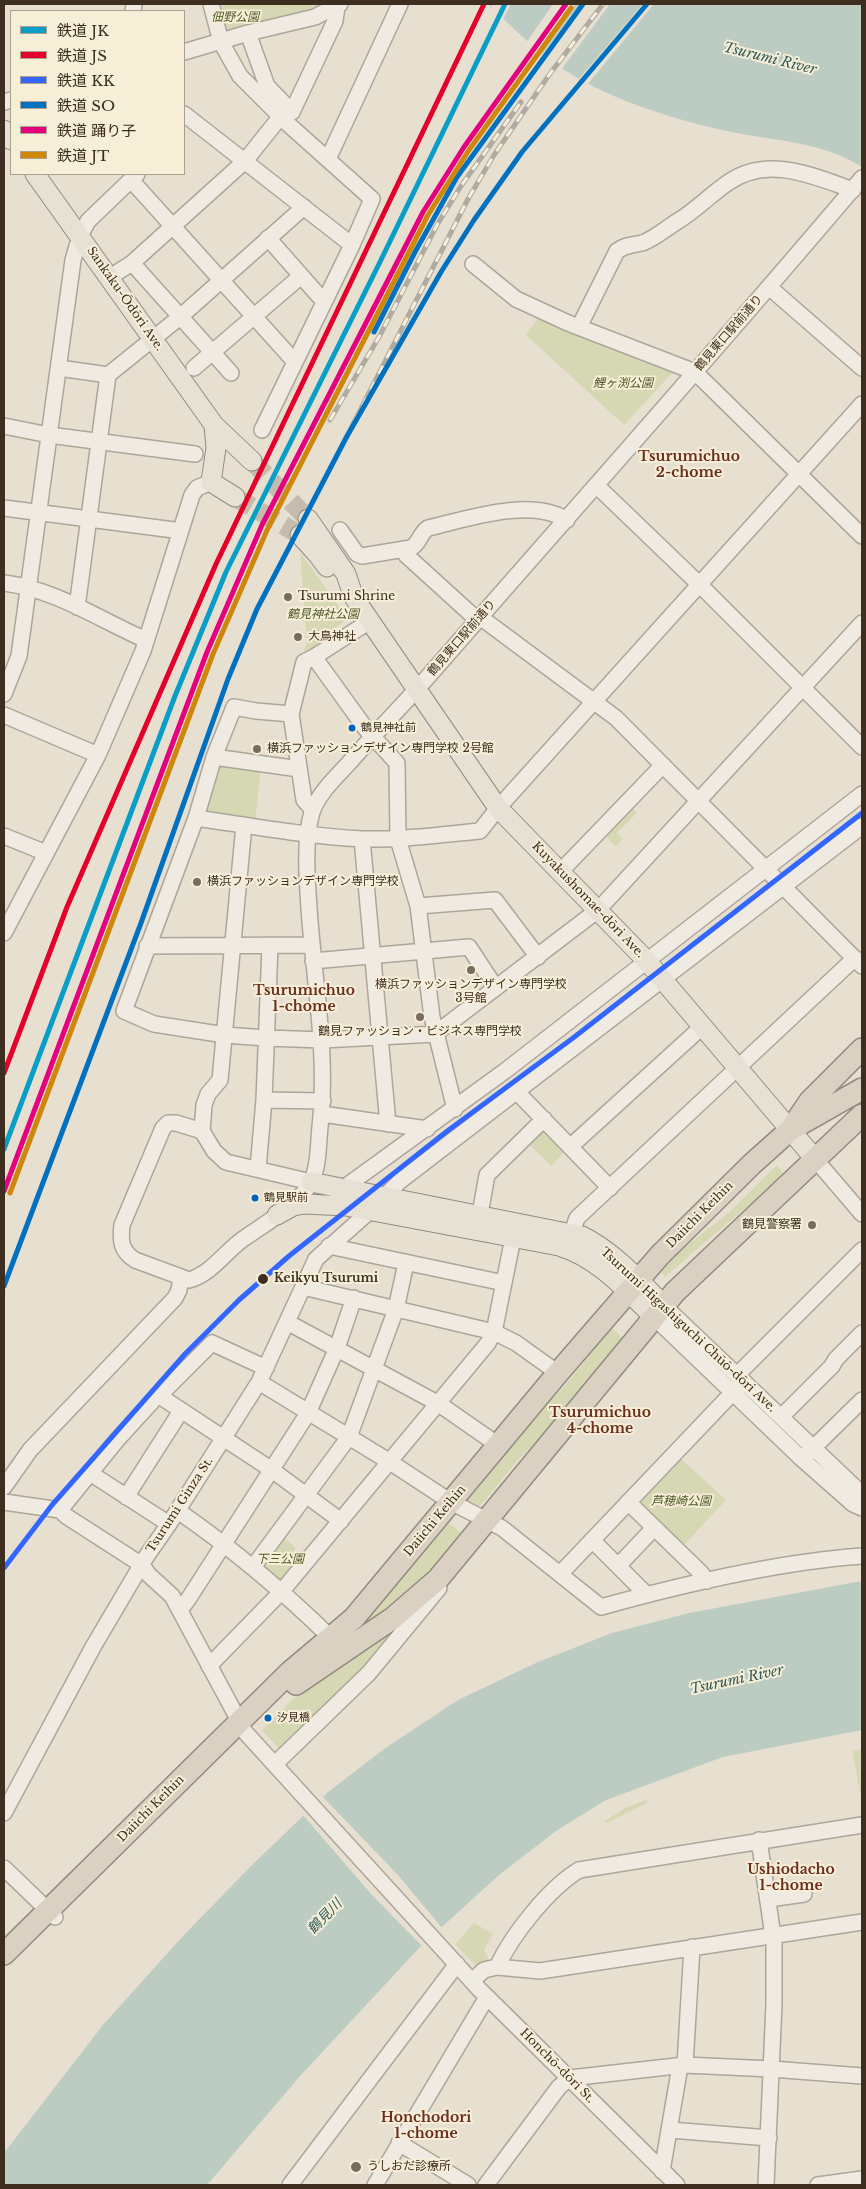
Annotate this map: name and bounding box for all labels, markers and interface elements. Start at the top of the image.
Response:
legend [10,10,185,175]
park label: 佃野公園 [211,11,259,25]
text: 鉄道 JK [57,21,109,40]
water label: Tsurumi River [722,39,818,79]
text: 鉄道 JS [57,46,107,65]
text: 鉄道 KK [57,71,115,90]
text: 鉄道 SO [57,96,115,115]
text: 鉄道 踊り子 [57,121,136,140]
text: 鉄道 JT [57,146,109,165]
street label: Sankaku-Ōdōri Ave. [84,244,166,354]
street label: 鶴見東口駅前通り [692,292,766,374]
park label: 鯉ヶ渕公園 [593,377,653,391]
district label: Tsurumichuo 2-chome [638,449,740,482]
place label: Tsurumi Shrine [298,590,395,604]
marker: Tsurumi Shrine [282,591,294,603]
street label: 鶴見東口駅前通り [425,597,499,679]
park label: 鶴見神社公園 [287,608,359,622]
place label: 大鳥神社 [308,630,356,644]
marker: 大鳥神社 [292,631,304,643]
place label: 鶴見神社前 [361,721,416,735]
marker: 鶴見神社前 [347,723,357,733]
place label: 横浜ファッションデザイン専門学校 2号館 [267,742,494,756]
marker: 横浜ファッションデザイン専門学校 2号館 [251,743,263,755]
street label: Kuyakushomae-dōri Ave. [529,839,647,961]
place label: 横浜ファッションデザイン専門学校 [207,875,399,889]
marker: 横浜ファッションデザイン専門学校 [191,876,203,888]
marker: 横浜ファッションデザイン専門学校 3号館 [465,964,477,976]
place label: 横浜ファッションデザイン専門学校 3号館 [375,978,567,1006]
district label: Tsurumichuo 1-chome [253,983,355,1016]
marker: 鶴見ファッション・ビジネス専門学校 [414,1011,426,1023]
place label: 鶴見ファッション・ビジネス専門学校 [318,1025,522,1039]
street label: Daiichi Keihin [664,1179,736,1251]
place label: 鶴見駅前 [264,1191,308,1205]
marker: 鶴見駅前 [250,1193,260,1203]
place label: 鶴見警察署 [742,1218,802,1232]
marker: 鶴見警察署 [806,1219,818,1231]
street label: Tsurumi Higashiguchi Chūō-dōri Ave. [597,1245,779,1415]
marker: Keikyu Tsurumi [256,1272,270,1286]
place label: Keikyu Tsurumi [274,1272,378,1286]
district label: Tsurumichuo 4-chome [549,1405,651,1438]
street label: Tsurumi Ginza St. [144,1454,216,1556]
street label: Daiichi Keihin [401,1483,469,1559]
park label: 芦穂崎公園 [651,1495,711,1509]
park label: 下三公園 [256,1553,304,1567]
water label: Tsurumi River [689,1662,785,1698]
place label: 汐見橋 [277,1711,310,1725]
marker: 汐見橋 [263,1713,273,1723]
street label: Daiichi Keihin [115,1773,187,1845]
district label: Ushiodacho 1-chome [747,1862,835,1894]
water label: 鶴見川 [304,1896,346,1938]
street label: Honchō-dōri St. [517,2026,597,2106]
district label: Honchodori 1-chome [381,2110,471,2142]
marker: うしおだ診療所 [349,2160,363,2174]
place label: うしおだ診療所 [367,2160,451,2174]

